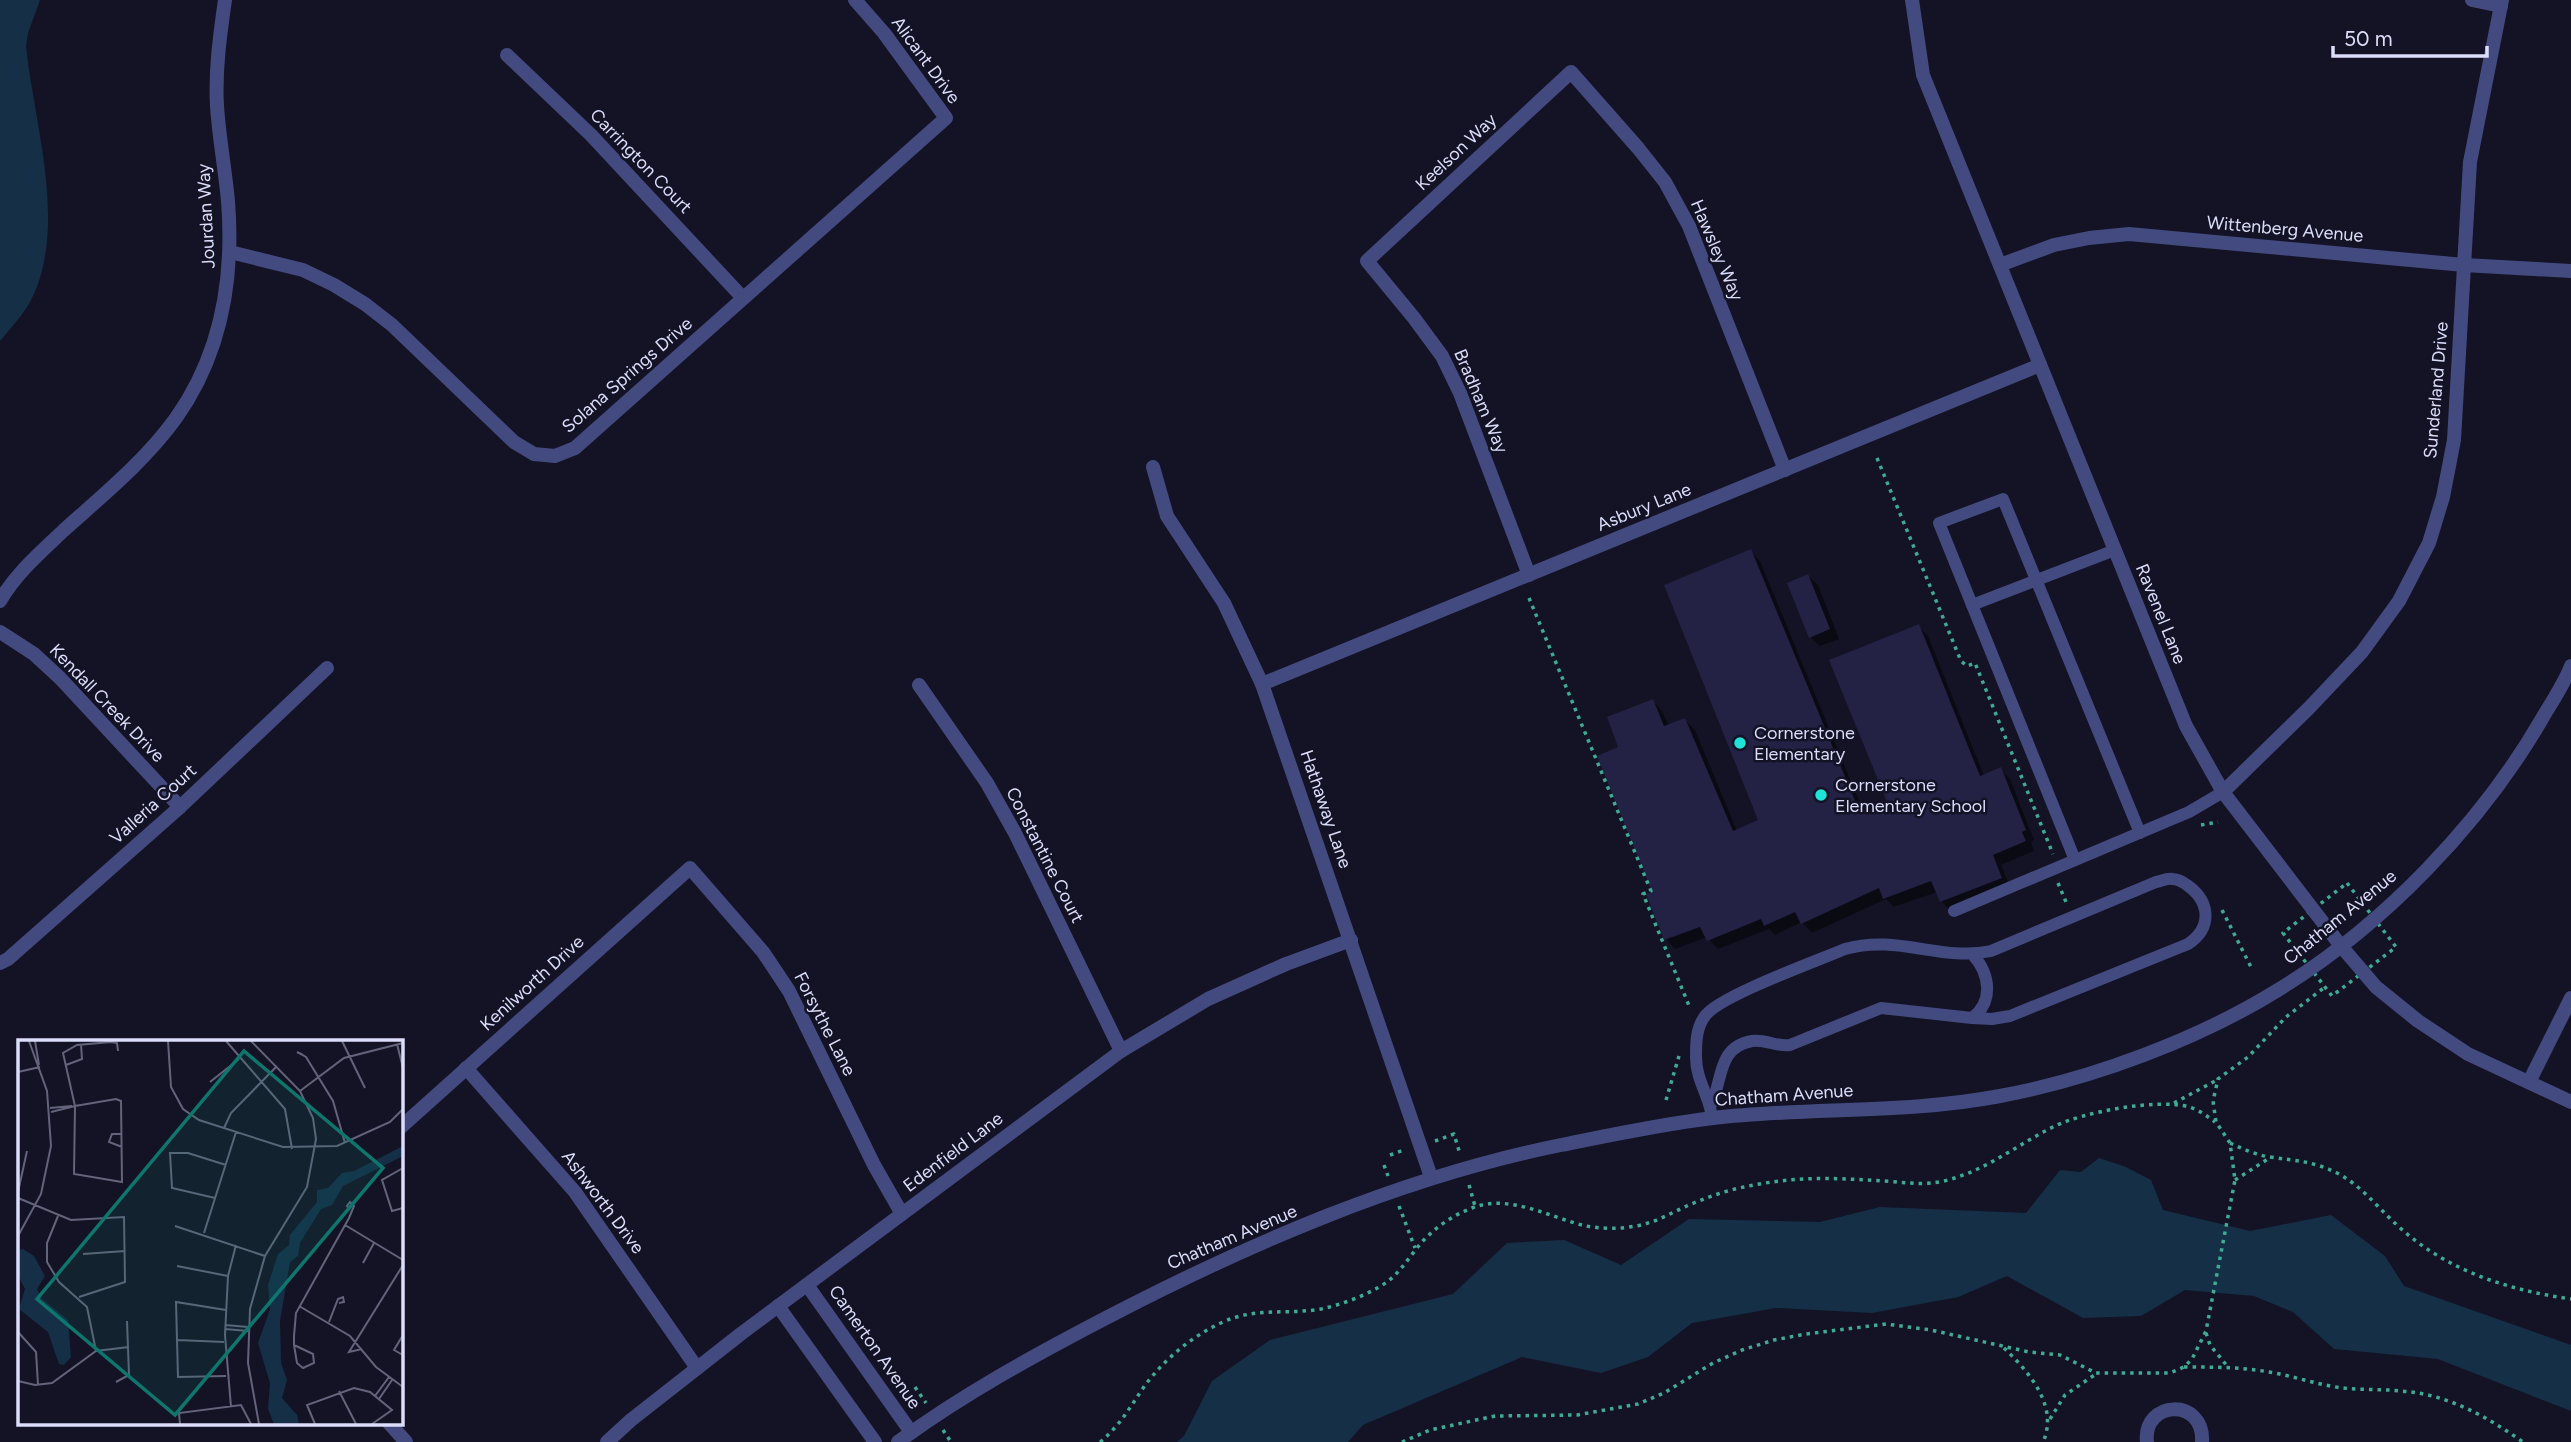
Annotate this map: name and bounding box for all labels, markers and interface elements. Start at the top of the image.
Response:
street label: Alicant Drive [887,12,965,108]
scale bar [2333,14,2487,58]
text: 50 m [2344,26,2393,51]
street label: Carrington Court [585,104,697,218]
street label: Keelson Way [1411,109,1501,195]
street label: Jourdan Way [192,162,220,269]
street label: Hawsley Way [1686,196,1748,304]
street label: Wittenberg Avenue [2206,211,2364,247]
street label: Solana Springs Drive [557,312,697,438]
street label: Sunderland Drive [2419,320,2453,459]
street label: Bradham Way [1449,346,1513,457]
street label: Asbury Lane [1594,478,1694,536]
street label: Ravenel Lane [2131,561,2191,667]
street label: Kendall Creek Drive [45,639,169,767]
place label: Cornerstone Elementary [1754,722,1855,765]
marker: Cornerstone Elementary [1732,735,1748,751]
street label: Hathaway Lane [1295,747,1357,871]
street label: Valleria Court [105,759,201,849]
place label: Cornerstone Elementary School [1835,774,1986,817]
street label: Constantine Court [1001,783,1089,927]
marker: Cornerstone Elementary School [1813,787,1829,803]
street label: Chatham Avenue [2279,865,2401,969]
street label: Kenilworth Drive [476,930,589,1035]
street label: Forsythe Lane [789,968,861,1080]
inset map [18,1040,402,1424]
street label: Chatham Avenue [1714,1079,1854,1111]
street label: Edenfield Lane [899,1107,1007,1197]
street label: Ashworth Drive [557,1146,649,1258]
street label: Chatham Avenue [1164,1200,1300,1274]
street label: Camerton Avenue [824,1281,926,1413]

